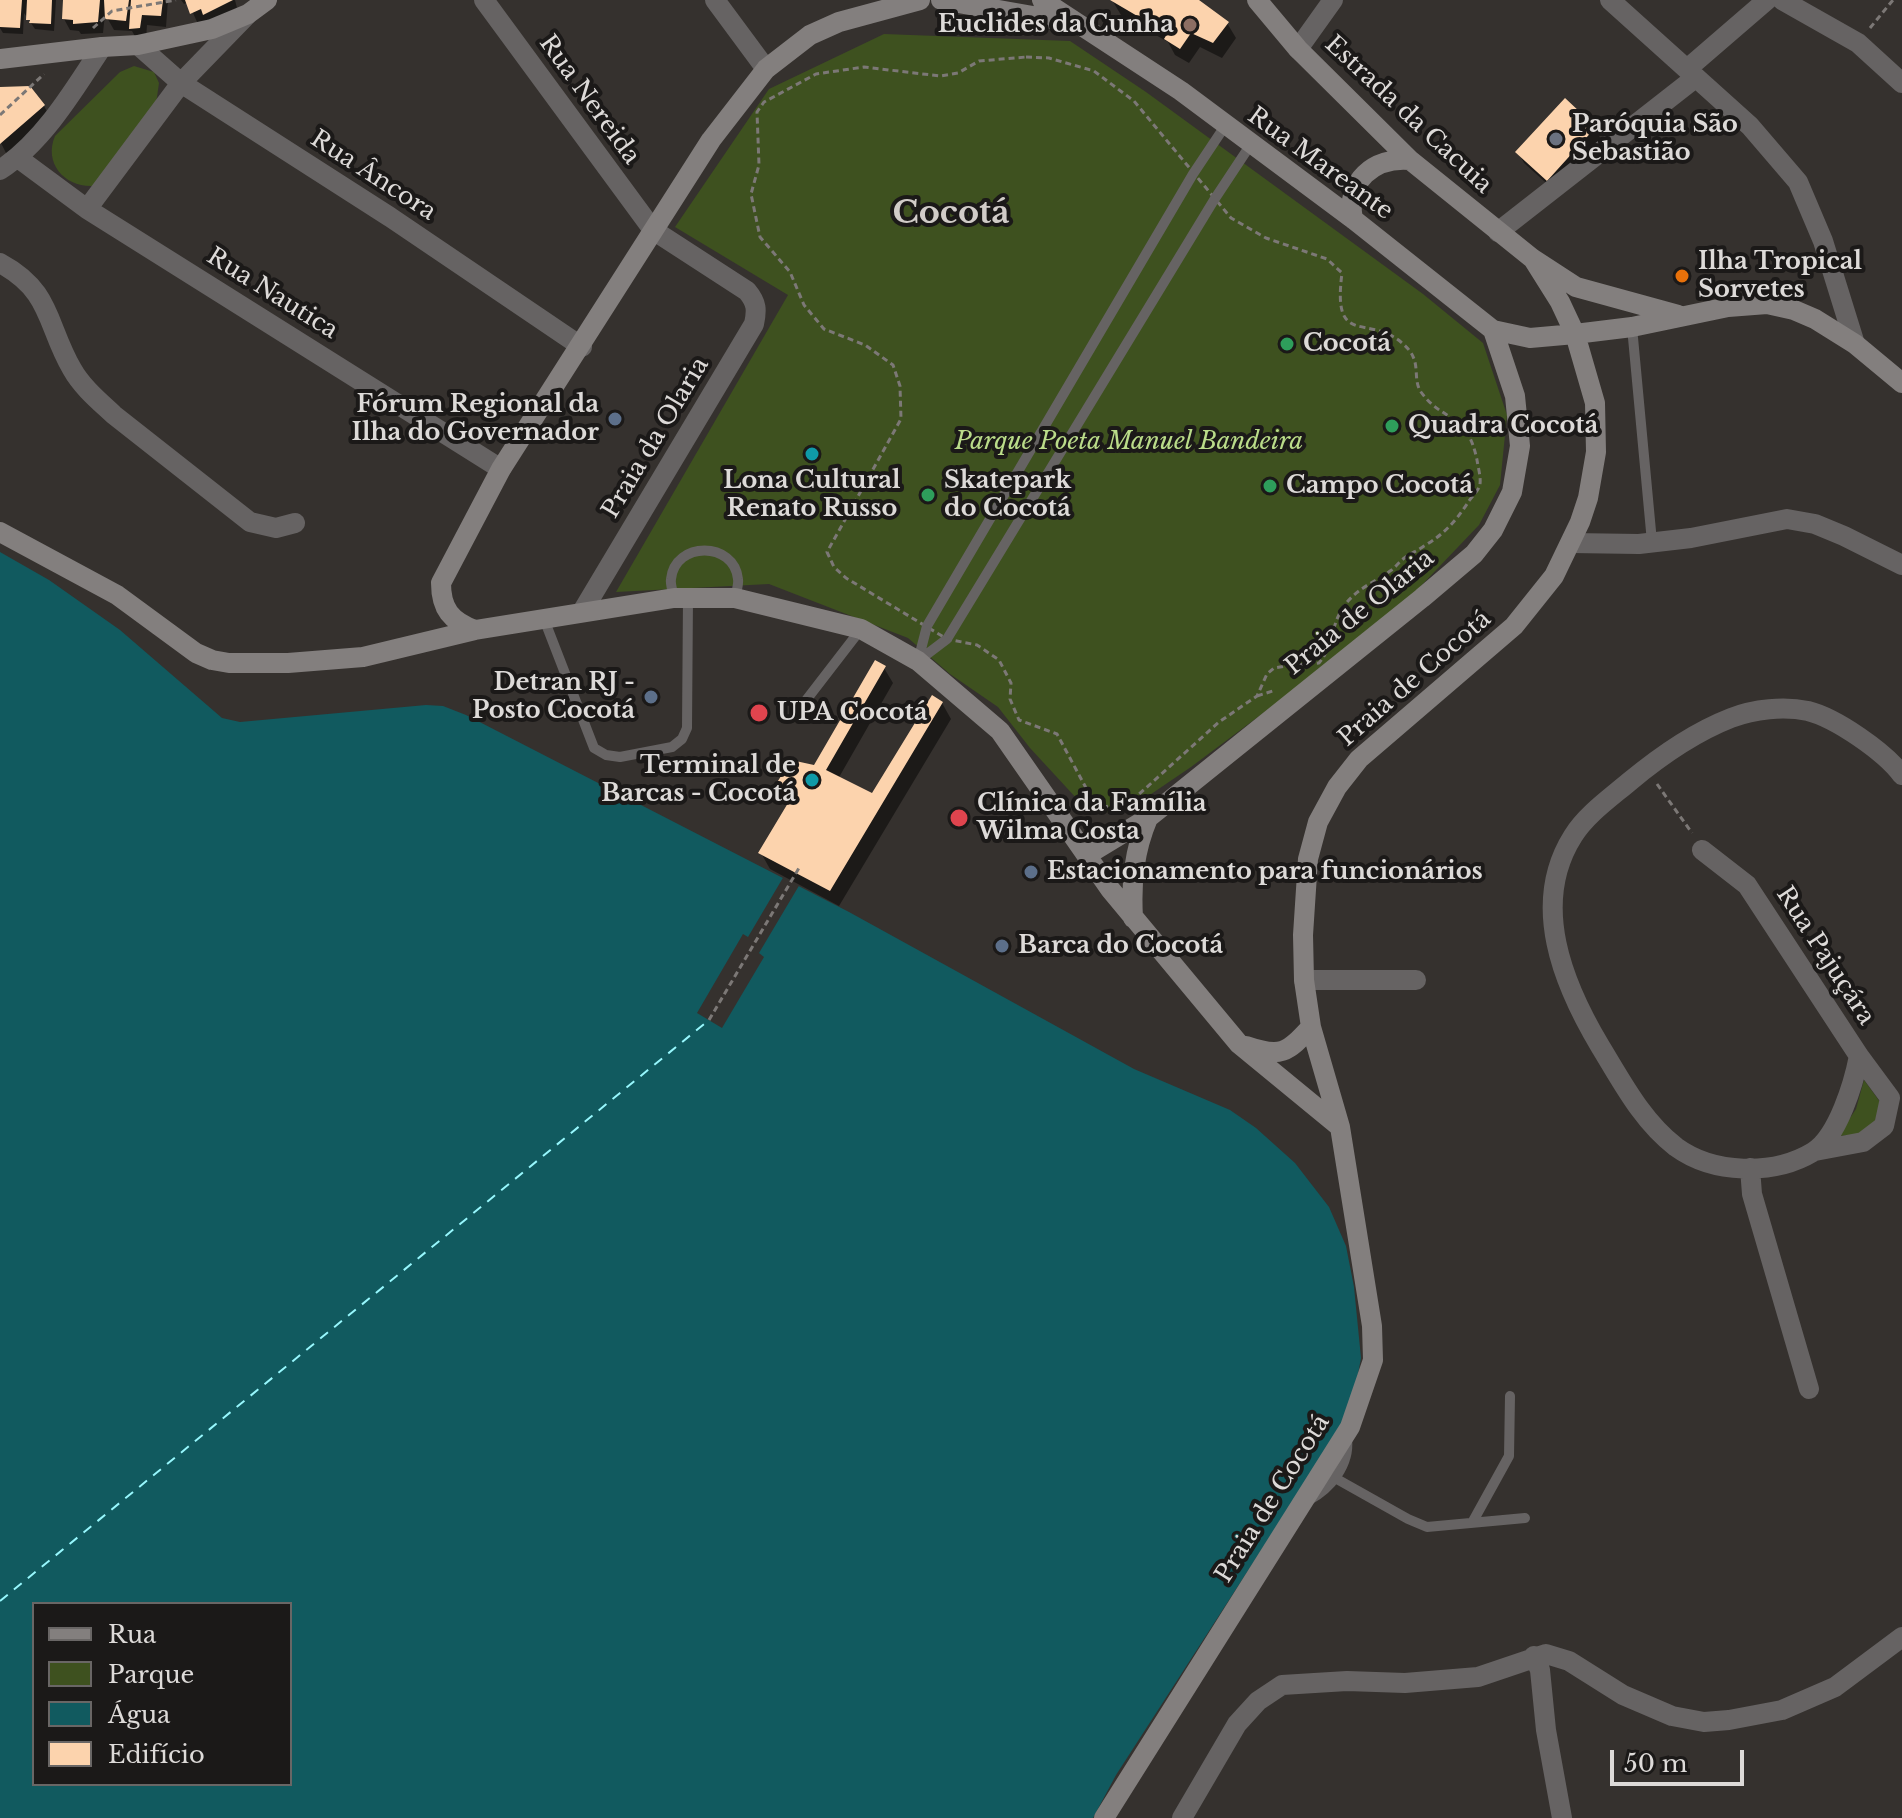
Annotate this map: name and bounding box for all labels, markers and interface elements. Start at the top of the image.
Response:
place label: Euclides da Cunha [938,11,1174,39]
marker: Euclides da Cunha [1181,16,1199,34]
street label: Rua Nereida [533,30,645,170]
street label: Estrada da Cacuia [1319,30,1497,200]
street label: Rua Mareante [1242,102,1398,226]
place label: Paróquia São Sebastião [1572,111,1738,167]
street label: Rua Âncora [305,125,441,227]
marker: Paróquia São Sebastião [1547,130,1565,148]
district label: Cocotá [892,195,1010,233]
street label: Rua Nautica [201,242,343,346]
place label: Ilha Tropical Sorvetes [1698,248,1862,304]
marker: Ilha Tropical Sorvetes [1673,267,1691,285]
place label: Cocotá [1303,330,1391,358]
marker: Cocotá [1278,335,1296,353]
street label: Praia da Olaria [597,352,715,524]
place label: Fórum Regional da Ilha do Governador [352,391,599,447]
marker: Fórum Regional da Ilha do Governador [606,410,624,428]
place label: Quadra Cocotá [1408,412,1598,440]
marker: Quadra Cocotá [1383,417,1401,435]
park label: Parque Poeta Manuel Bandeira [955,428,1303,456]
marker: Lona Cultural Renato Russo [803,445,821,463]
place label: Lona Cultural Renato Russo [723,467,901,523]
place label: Skatepark do Cocotá [944,467,1071,523]
place label: Campo Cocotá [1286,472,1473,500]
marker: Campo Cocotá [1261,477,1279,495]
marker: Skatepark do Cocotá [919,486,937,504]
street label: Praia de Olaria [1280,544,1440,682]
street label: Praia de Cocotá [1333,605,1497,753]
place label: Detran RJ - Posto Cocotá [472,669,635,725]
marker: Detran RJ - Posto Cocotá [642,688,660,706]
place label: UPA Cocotá [777,699,927,727]
marker: UPA Cocotá [748,702,770,724]
place label: Terminal de Barcas - Cocotá [601,752,796,808]
marker: Terminal de Barcas - Cocotá [803,771,821,789]
place label: Clínica da Família Wilma Costa [977,790,1207,846]
marker: Clínica da Família Wilma Costa [948,807,970,829]
place label: Estacionamento para funcionários [1047,858,1483,886]
marker: Estacionamento para funcionários [1022,863,1040,881]
street label: Rua Pajuçára [1770,882,1880,1030]
place label: Barca do Cocotá [1018,932,1223,960]
marker: Barca do Cocotá [993,937,1011,955]
street label: Praia de Cocotá [1210,1410,1336,1588]
legend [32,1602,292,1786]
text: Rua [108,1620,156,1649]
text: Parque [108,1660,194,1689]
text: Água [108,1700,170,1729]
scale bar [1614,1734,1748,1784]
text: Edifício [108,1740,205,1769]
text: 50 m [1624,1749,1687,1778]

